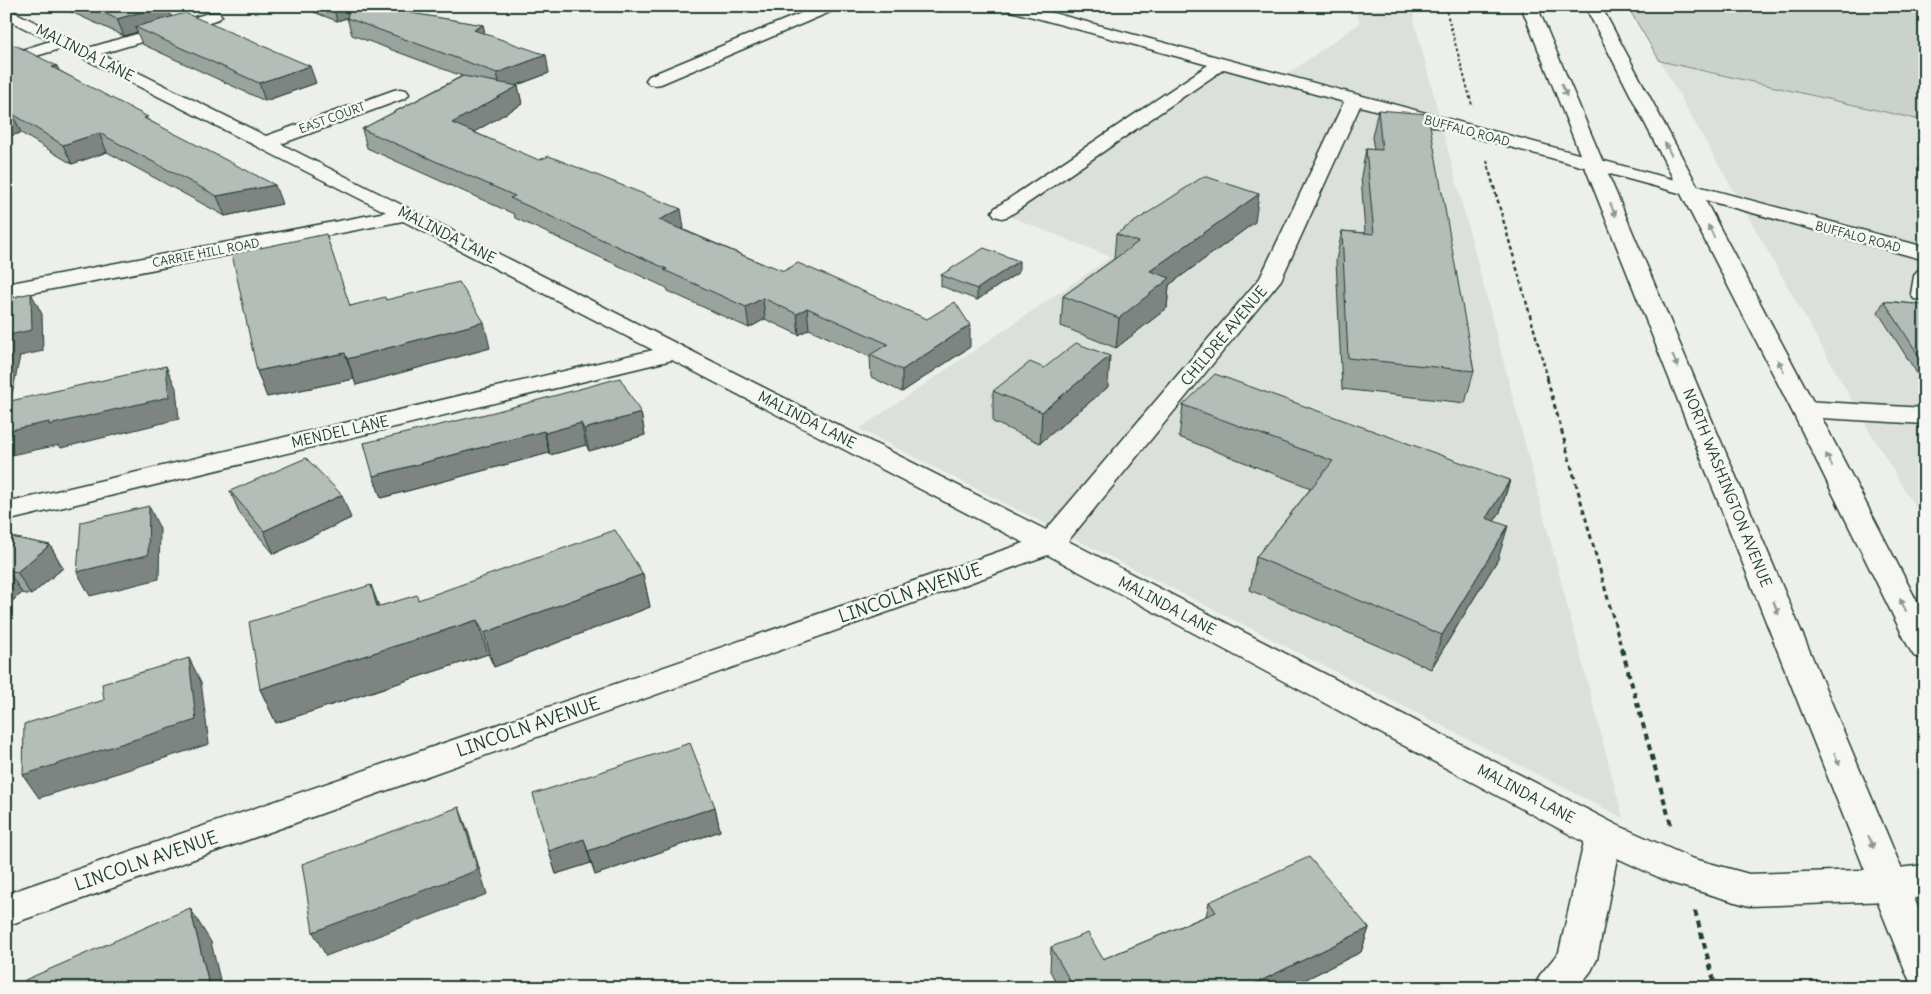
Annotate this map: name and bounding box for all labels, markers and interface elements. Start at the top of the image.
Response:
street label: MALINDA LANE [33,20,138,86]
one-way arrow [1560,83,1568,98]
street label: EAST COURT [297,99,367,136]
street label: BUFFALO ROAD [1423,112,1512,149]
one-way arrow [1664,142,1672,156]
street label: MALINDA LANE [395,202,500,268]
one-way arrow [1610,203,1618,217]
street label: BUFFALO ROAD [1814,218,1903,255]
one-way arrow [1707,223,1715,238]
street label: CARRIE HILL ROAD [151,235,261,270]
street label: CHILDRE AVENUE [1176,282,1271,389]
one-way arrow [1671,353,1679,368]
one-way arrow [1777,359,1785,373]
street label: NORTH WASHINGTON AVENUE [1679,386,1776,590]
street label: MALINDA LANE [755,387,860,453]
street label: MENDEL LANE [289,411,391,452]
one-way arrow [1825,453,1833,467]
street label: LINCOLN AVENUE [835,557,985,628]
street label: MALINDA LANE [1115,572,1219,639]
one-way arrow [1899,598,1907,612]
one-way arrow [1772,601,1780,616]
street label: LINCOLN AVENUE [453,691,603,762]
one-way arrow [1834,752,1842,766]
street label: MALINDA LANE [1474,760,1578,827]
street label: LINCOLN AVENUE [71,825,221,896]
one-way arrow [1868,835,1876,849]

